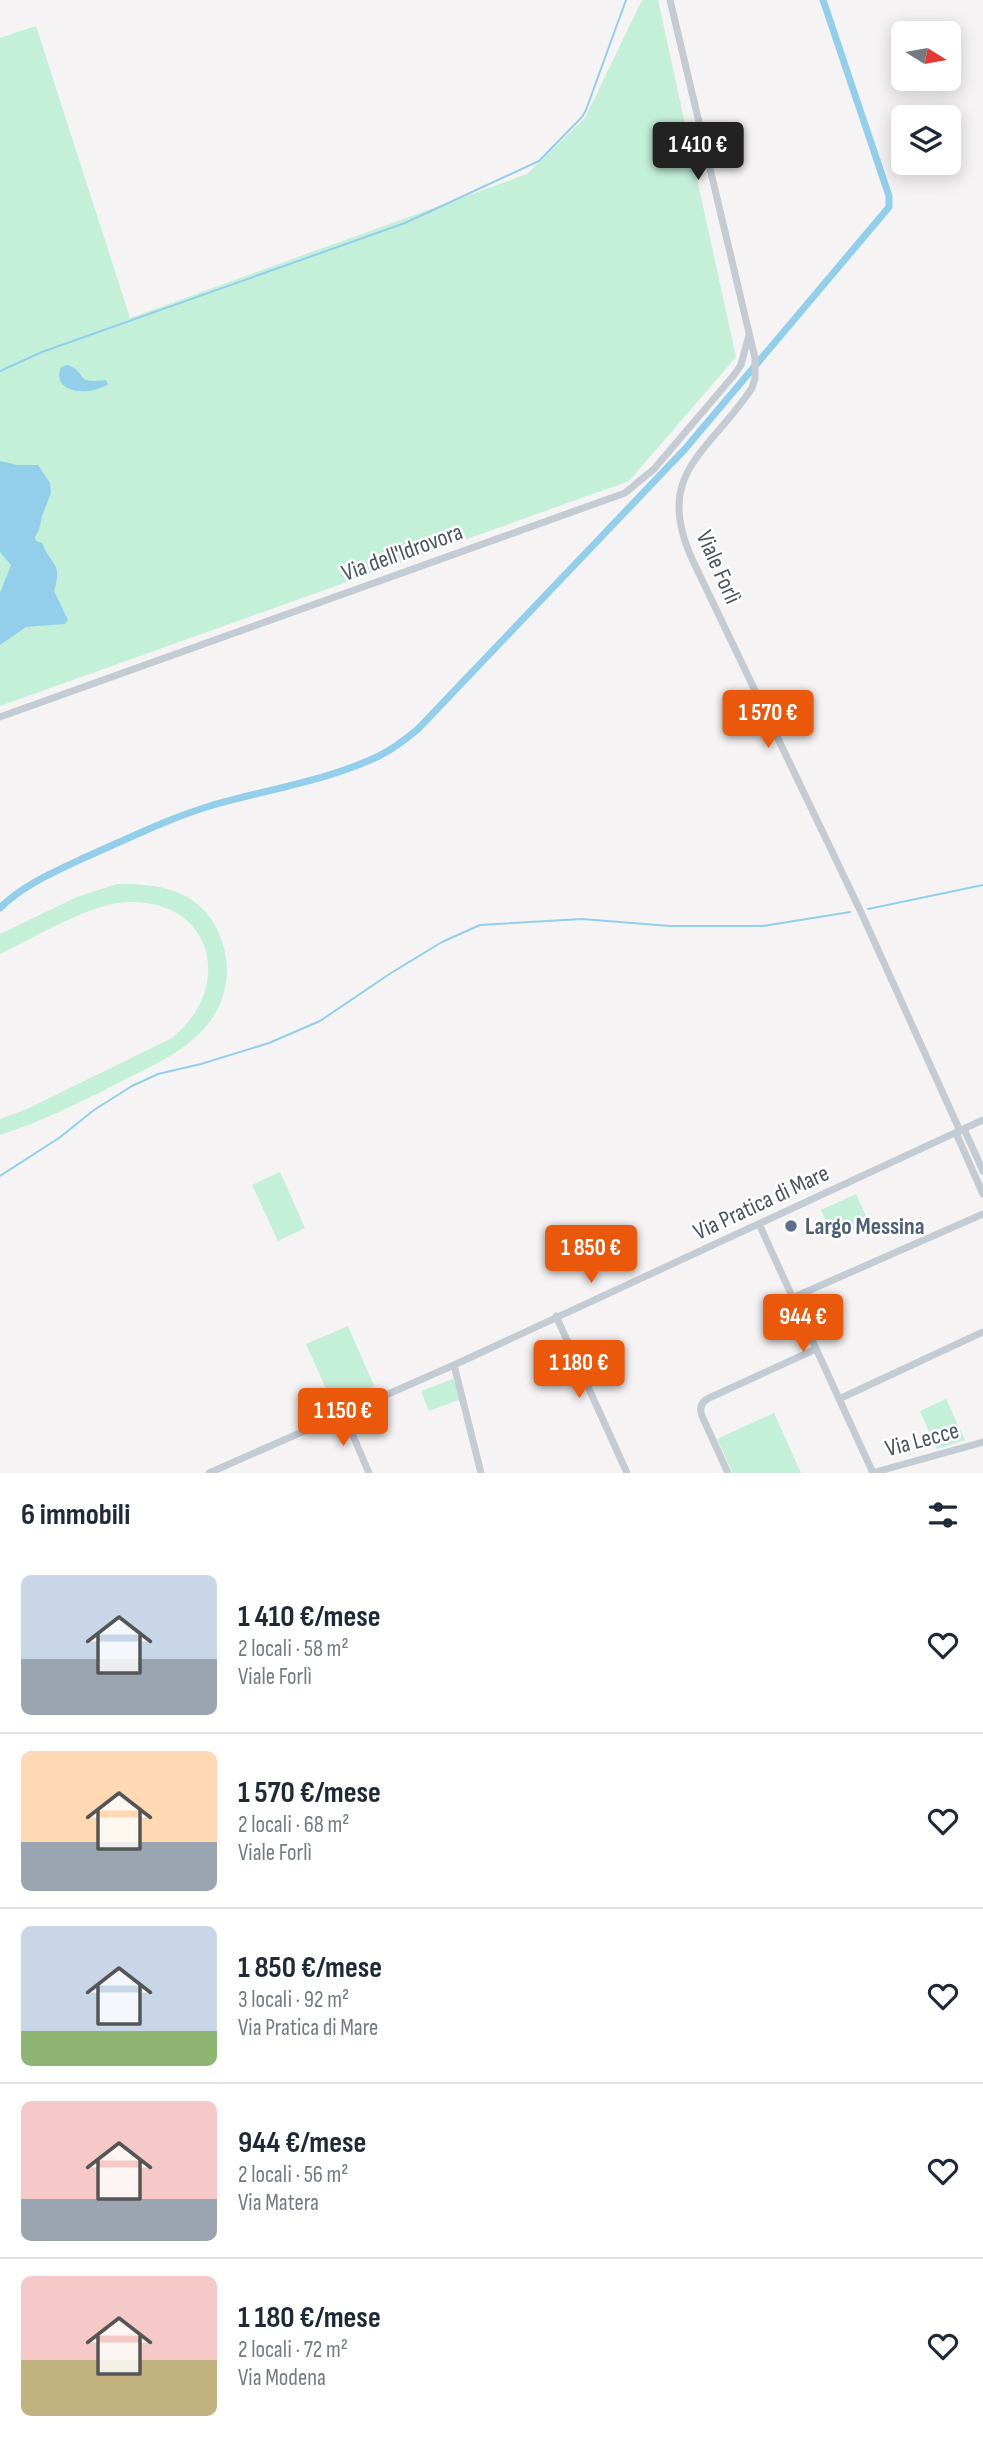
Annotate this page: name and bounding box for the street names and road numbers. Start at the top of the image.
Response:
street label: Via dell'Idrovora [338,517,467,588]
street label: Viale Forlì [690,526,747,608]
street label: Via Pratica di Mare [689,1158,834,1247]
street label: Via Lecce [882,1416,962,1463]

